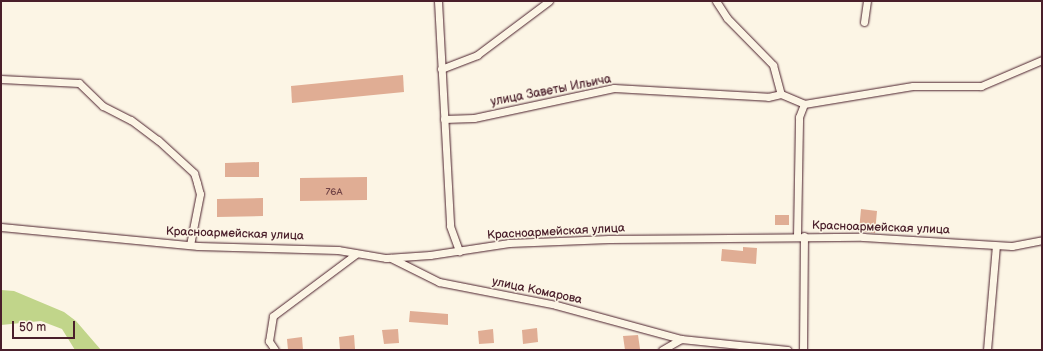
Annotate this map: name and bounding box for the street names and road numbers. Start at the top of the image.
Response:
street label: улица Заветы Ильича [489,72,613,110]
street label: Красноармейская улица [812,218,950,238]
street label: Красноармейская улица [487,221,625,243]
street label: Красноармейская улица [166,224,304,244]
street label: улица Комарова [491,274,583,308]

